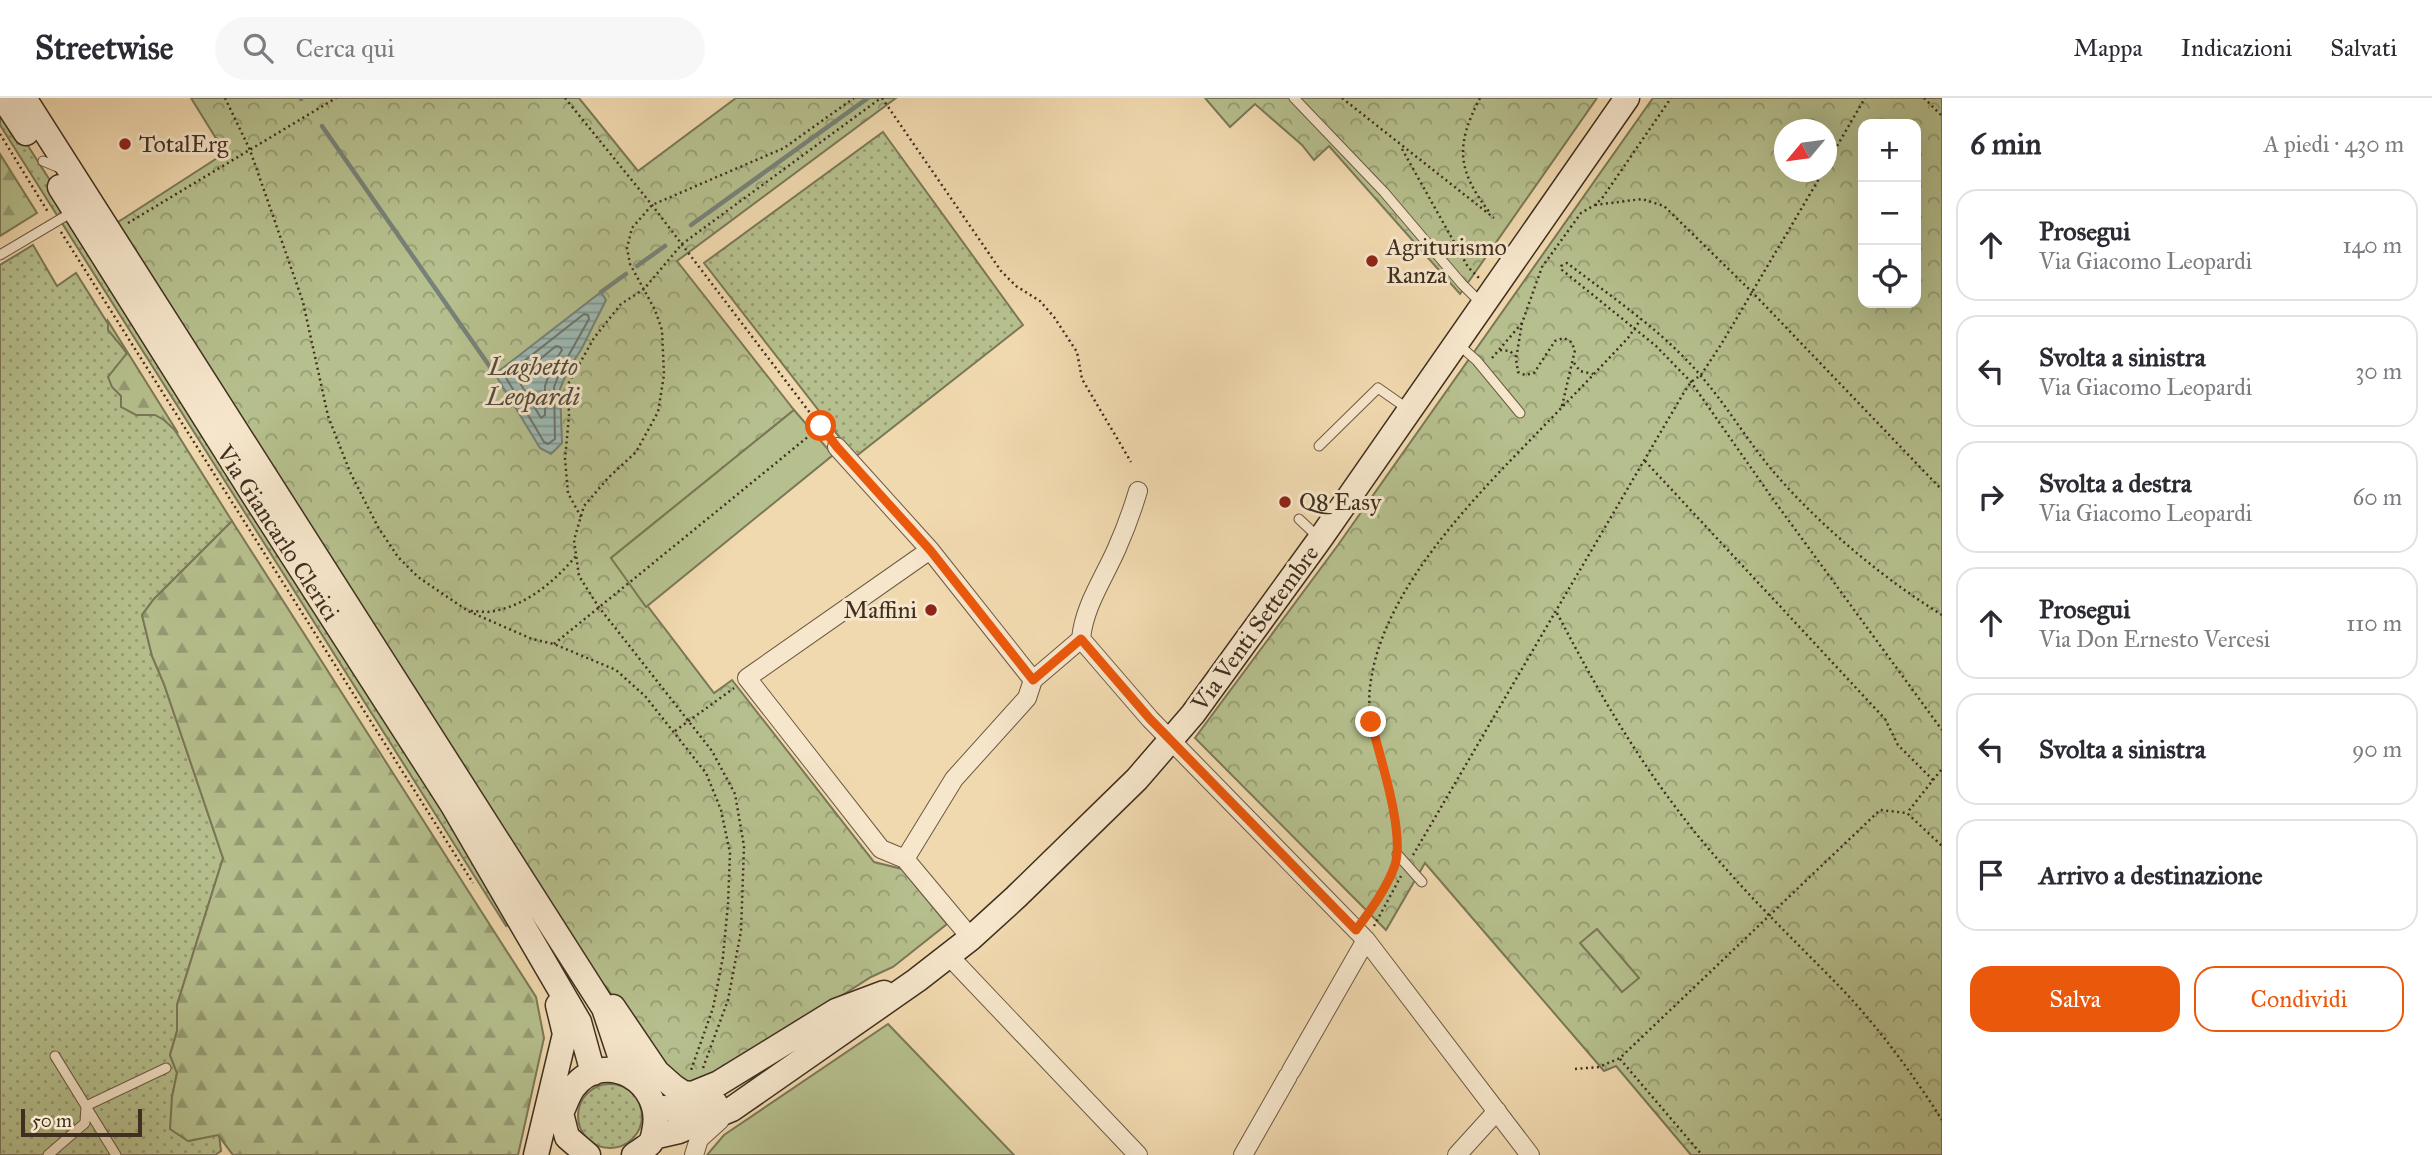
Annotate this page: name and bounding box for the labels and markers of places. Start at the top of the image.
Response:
place label: TotalErg [139,129,229,159]
marker: TotalErg [117,136,133,152]
place label: Agriturismo Ranza [1385,232,1507,290]
marker: Agriturismo Ranza [1364,253,1380,269]
place label: Q8 Easy [1299,487,1382,517]
marker: Q8 Easy [1277,494,1293,510]
place label: Maffini [844,595,917,625]
marker: Maffini [923,602,939,618]

